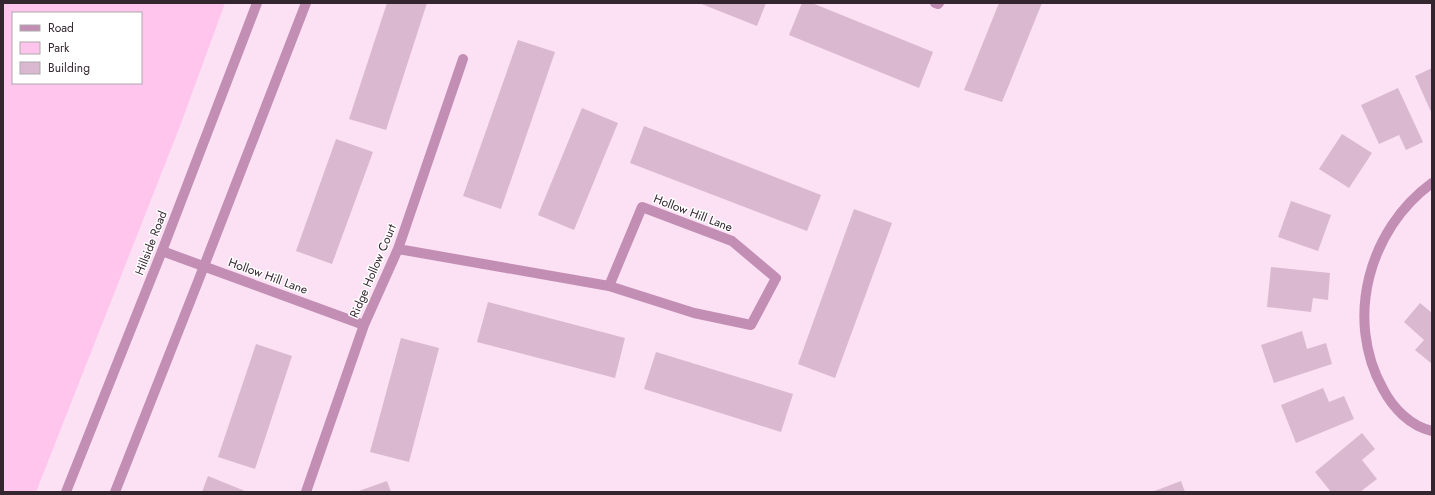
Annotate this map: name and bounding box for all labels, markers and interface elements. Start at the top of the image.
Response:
legend [12,12,142,84]
text: Road [48,19,74,37]
text: Park [48,39,70,57]
text: Building [48,59,90,77]
street label: Hollow Hill Lane [651,190,735,236]
street label: Hillside Road [130,208,172,278]
street label: Ridge Hollow Court [345,221,401,321]
street label: Hollow Hill Lane [226,253,310,299]

